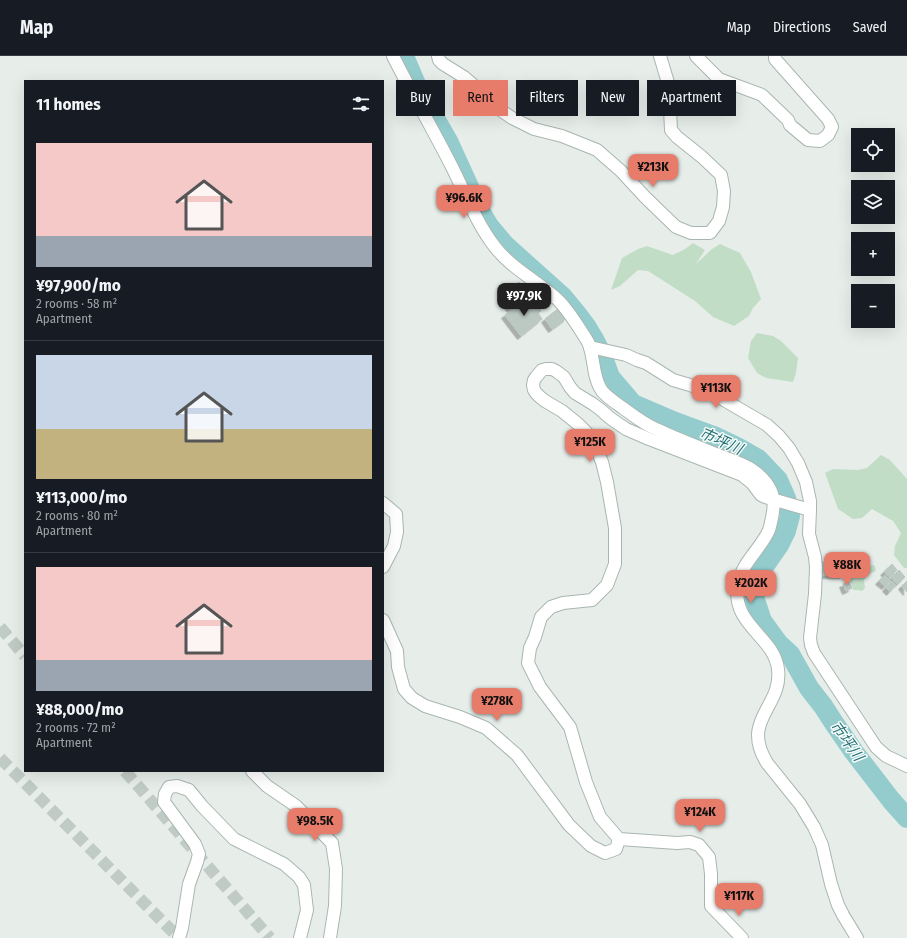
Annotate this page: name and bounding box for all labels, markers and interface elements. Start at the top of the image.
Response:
text: Map [20,16,53,39]
text: Map [727,19,751,36]
text: Directions [773,19,831,36]
text: Saved [853,19,887,36]
chip: Buy [396,80,445,116]
chip: Rent [453,80,508,116]
chip: Filters [516,80,578,116]
chip: New [586,80,639,116]
chip: Apartment [647,80,736,116]
icon: filters [350,93,372,115]
text: 11 homes [36,94,101,115]
map controls [851,128,895,328]
button: locate [851,128,895,172]
pin: ¥213K [625,154,681,188]
text: ¥213K [637,159,669,174]
icon: home [168,169,240,241]
button: layers [851,180,895,224]
pin: ¥96.6K [431,185,497,219]
text: ¥96.6K [445,190,483,205]
button: + [851,232,895,276]
text: ¥97,900/mo [36,275,121,296]
pin: ¥97.9K [491,283,557,317]
button: − [851,284,895,328]
text: ¥97.9K [506,288,542,303]
text: 2 rooms · 58 m² [36,296,117,311]
text: Apartment [36,311,92,326]
pin: ¥113K [688,375,744,409]
text: ¥113K [701,380,731,395]
icon: home [168,381,240,453]
water label: 市坪川 [697,424,747,459]
pin: ¥125K [562,429,618,463]
text: ¥125K [574,434,606,449]
text: ¥113,000/mo [36,487,127,508]
text: 2 rooms · 80 m² [36,508,118,523]
text: Apartment [36,523,92,538]
pin: ¥88K [823,552,871,586]
text: ¥88K [833,557,861,572]
pin: ¥202K [723,570,779,604]
text: ¥202K [734,575,768,590]
icon: home [168,593,240,665]
pin: ¥278K [469,688,525,722]
text: ¥278K [481,693,513,708]
text: ¥88,000/mo [36,699,124,720]
water label: 市坪川 [826,718,869,766]
text: 2 rooms · 72 m² [36,720,116,735]
text: Apartment [36,735,92,750]
pin: ¥124K [672,799,728,833]
text: ¥124K [684,804,716,819]
pin: ¥98.5K [282,808,348,842]
text: ¥98.5K [296,813,334,828]
pin: ¥117K [711,883,767,917]
text: ¥117K [724,888,754,903]

